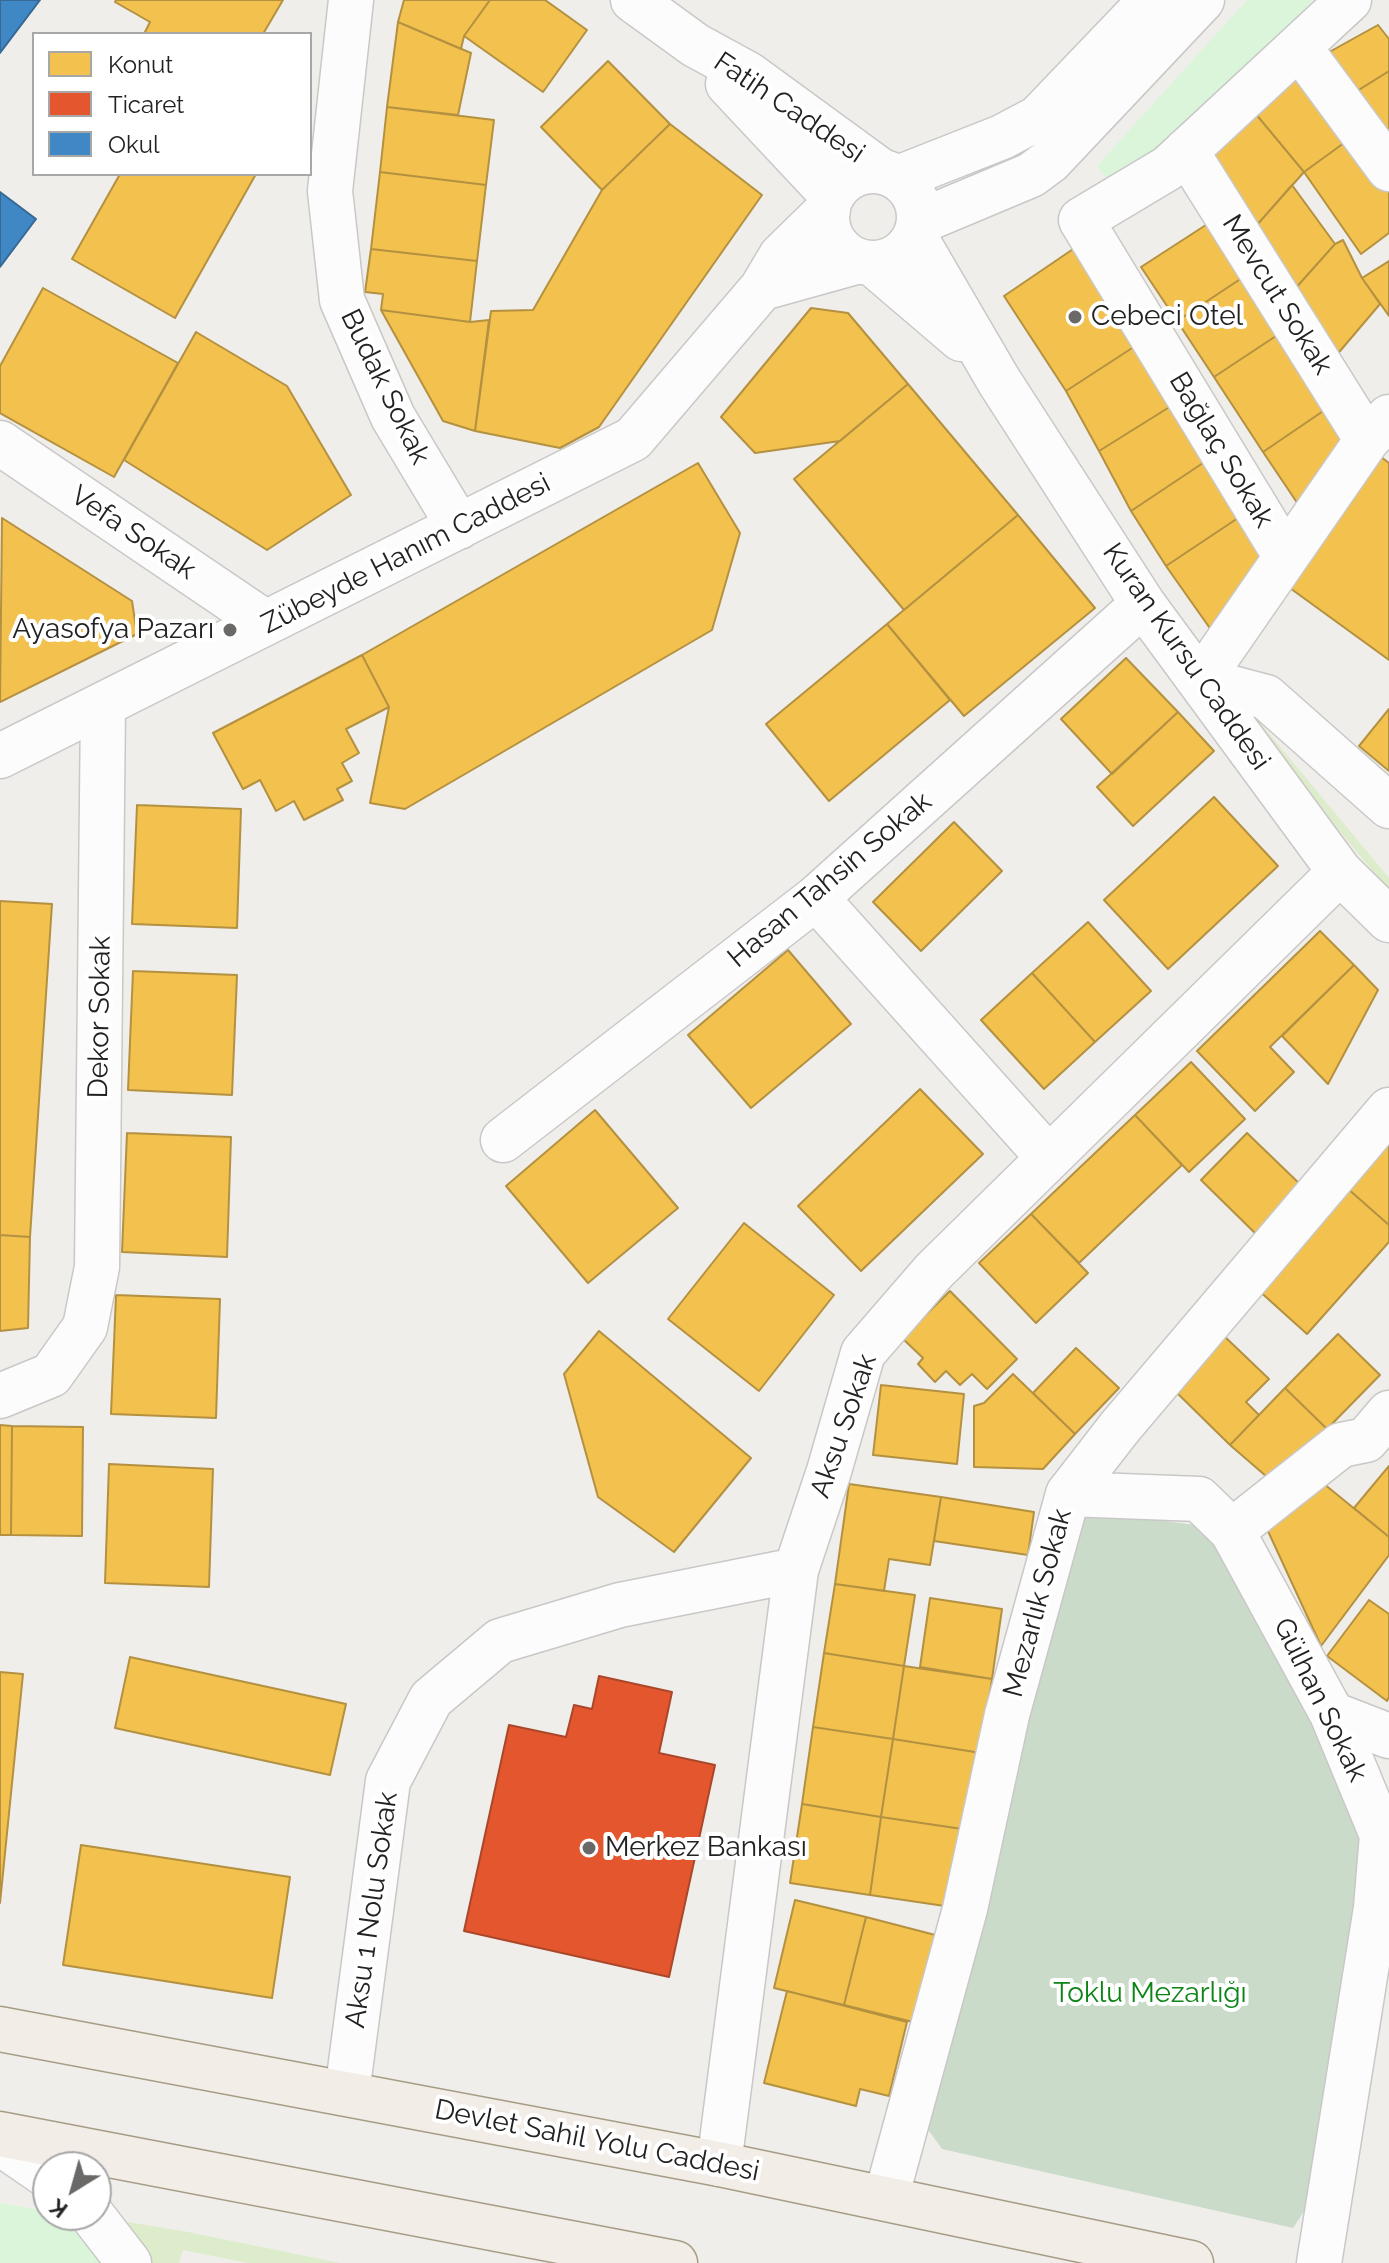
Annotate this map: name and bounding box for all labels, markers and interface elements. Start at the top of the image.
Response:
legend [32,32,312,176]
street label: Fatih Caddesi [707,45,871,171]
text: Konut [108,50,173,79]
text: Ticaret [108,90,184,119]
text: Okul [108,130,160,159]
street label: Mevcut Sokak [1215,209,1339,381]
place label: Cebeci Otel [1091,300,1243,334]
street label: Budak Sokak [333,304,437,470]
marker: Cebeci Otel [1066,308,1084,326]
street label: Bağlaç Sokak [1161,366,1281,534]
street label: Zübeyde Hanım Caddesi [256,467,556,641]
street label: Vefa Sokak [64,479,202,587]
street label: Kuran Kursu Caddesi [1095,537,1277,777]
place label: Ayasofya Pazarı [12,613,214,647]
marker: Ayasofya Pazarı [221,621,239,639]
street label: Hasan Tahsin Sokak [721,785,939,975]
street label: Dekor Sokak [82,935,118,1099]
street label: Aksu Sokak [804,1350,884,1502]
street label: Mezarlık Sokak [997,1505,1079,1701]
street label: Gülhan Sokak [1266,1613,1374,1787]
street label: Aksu 1 Nolu Sokak [339,1790,405,2030]
place label: Merkez Bankası [605,1831,807,1865]
marker: Merkez Bankası [580,1839,598,1857]
park label: Toklu Mezarlığı [1053,1977,1247,2011]
street label: Devlet Sahil Yolu Caddesi [432,2093,762,2189]
north arrow [32,2151,112,2231]
text: K [45,2194,72,2223]

